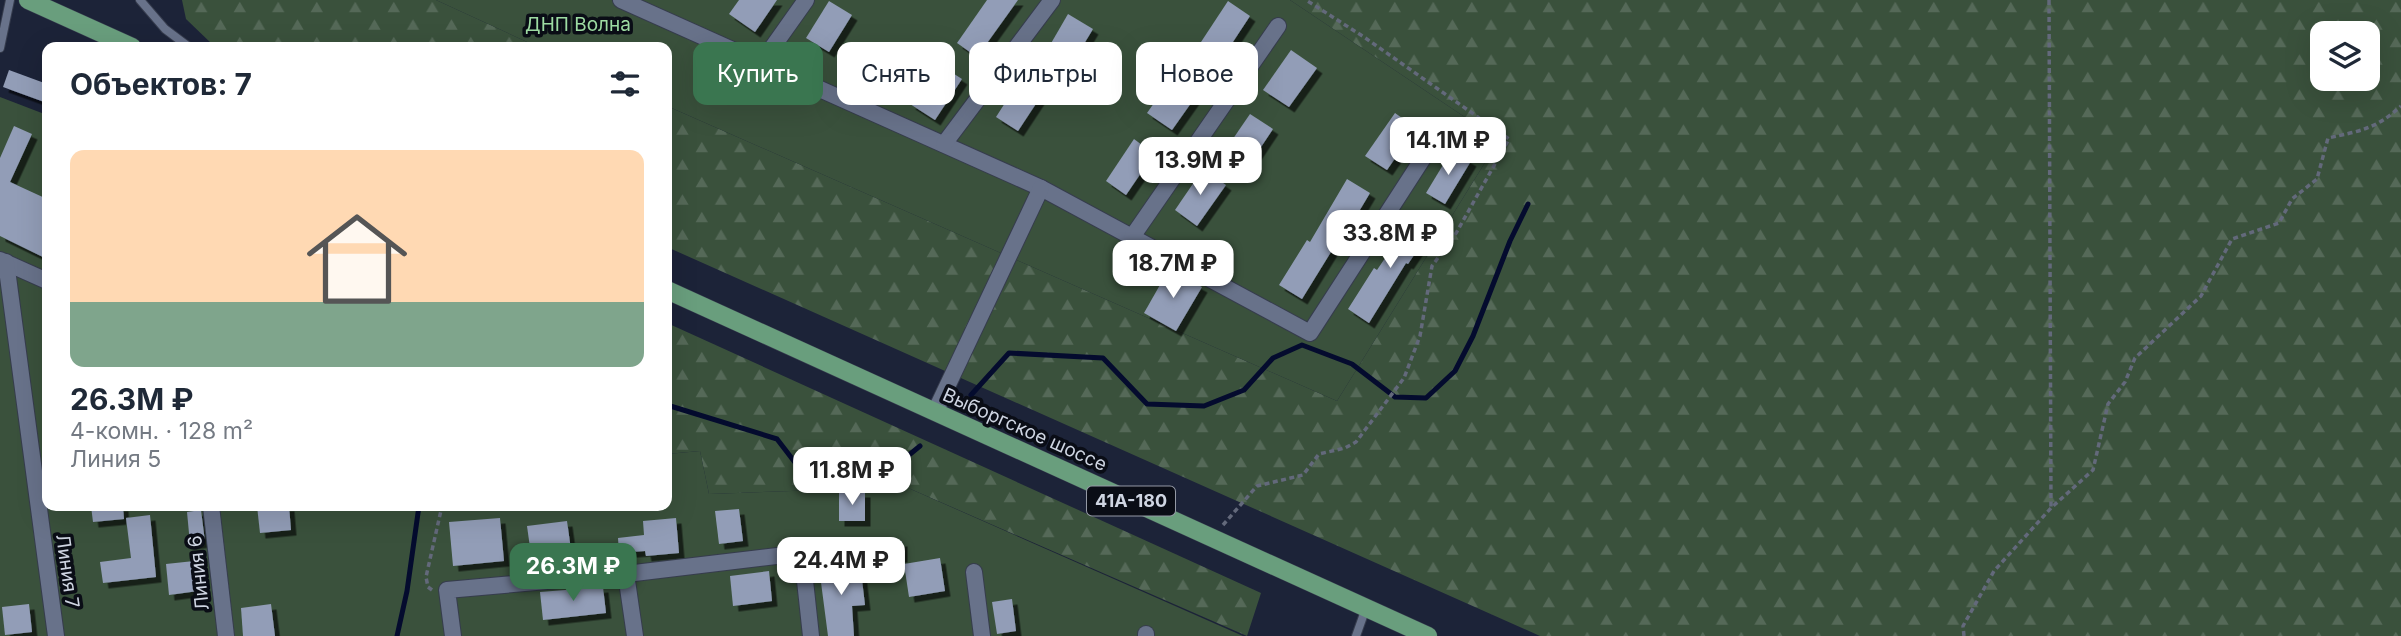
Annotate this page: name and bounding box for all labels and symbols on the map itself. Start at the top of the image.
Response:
park label: ДНП Волна [525,13,631,36]
pin: 14.1M ₽ [1383,118,1513,177]
pin: 13.9M ₽ [1135,138,1265,197]
pin: 33.8M ₽ [1325,210,1455,270]
pin: 18.7M ₽ [1108,240,1238,300]
street label: Выборгское шоссе [939,383,1110,476]
pin: 11.8M ₽ [787,448,917,507]
road number: 41А-180 [1087,486,1175,516]
street label: Линия 7 [51,533,84,610]
street label: Линия 6 [183,534,214,612]
pin: 24.4M ₽ [776,538,906,597]
pin: 26.3M ₽ [508,544,638,603]

